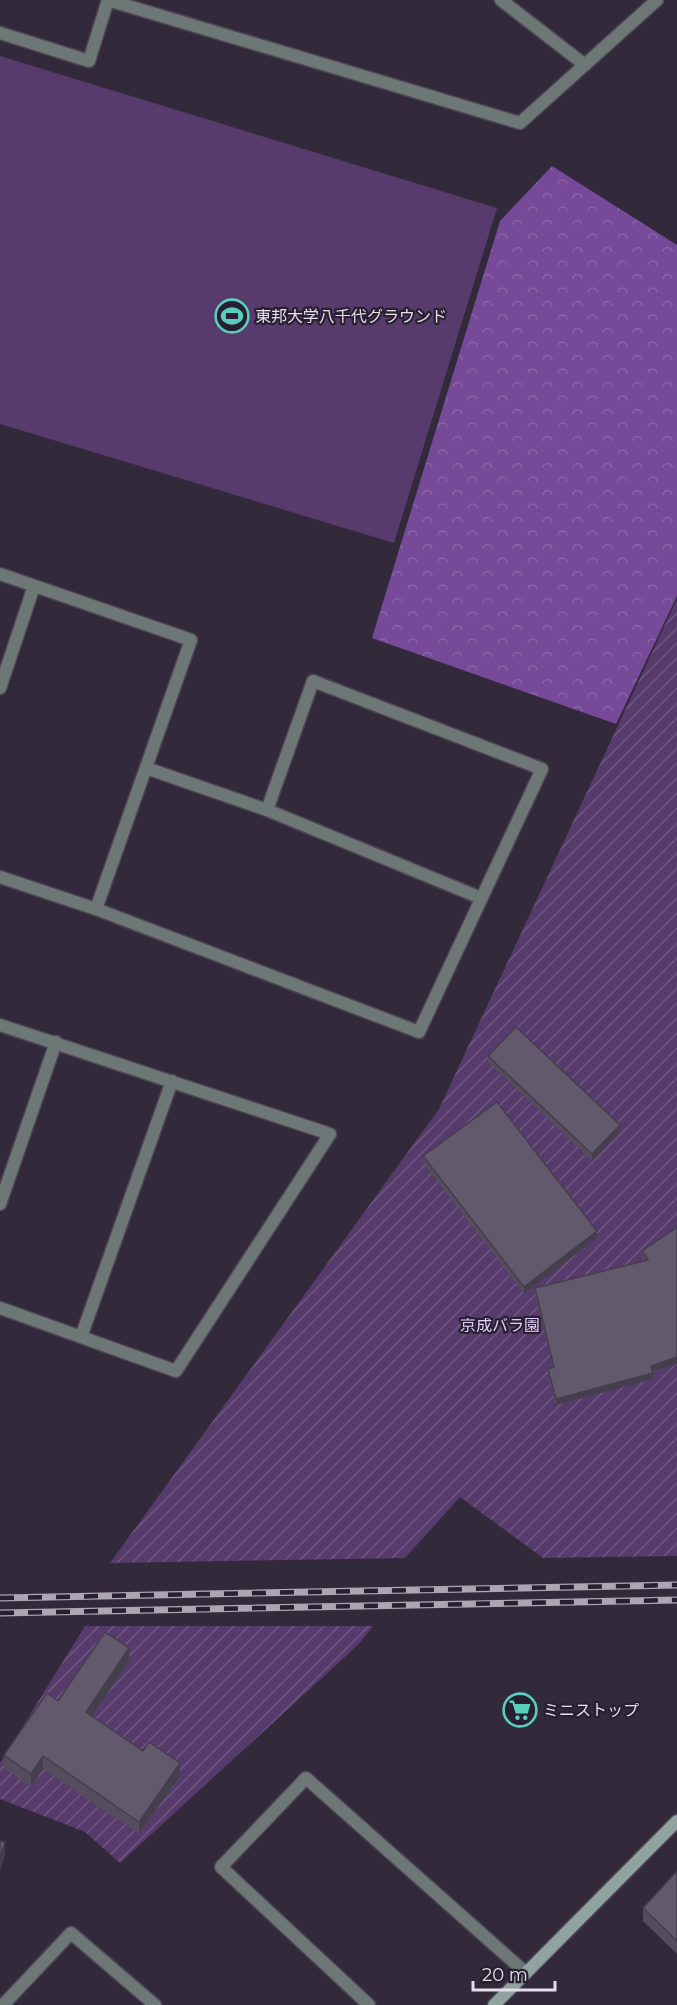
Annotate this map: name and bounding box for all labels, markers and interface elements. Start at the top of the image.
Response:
sports icon: 東邦大学八千代グラウンド [214,298,250,334]
place label: 東邦大学八千代グラウンド [255,307,447,326]
park label: 京成バラ園 [460,1316,540,1335]
supermarket icon: ミニストップ [502,1692,538,1728]
place label: ミニストップ [543,1701,639,1720]
scale bar [473,1954,556,1992]
text: 20 m [482,1964,528,1986]

